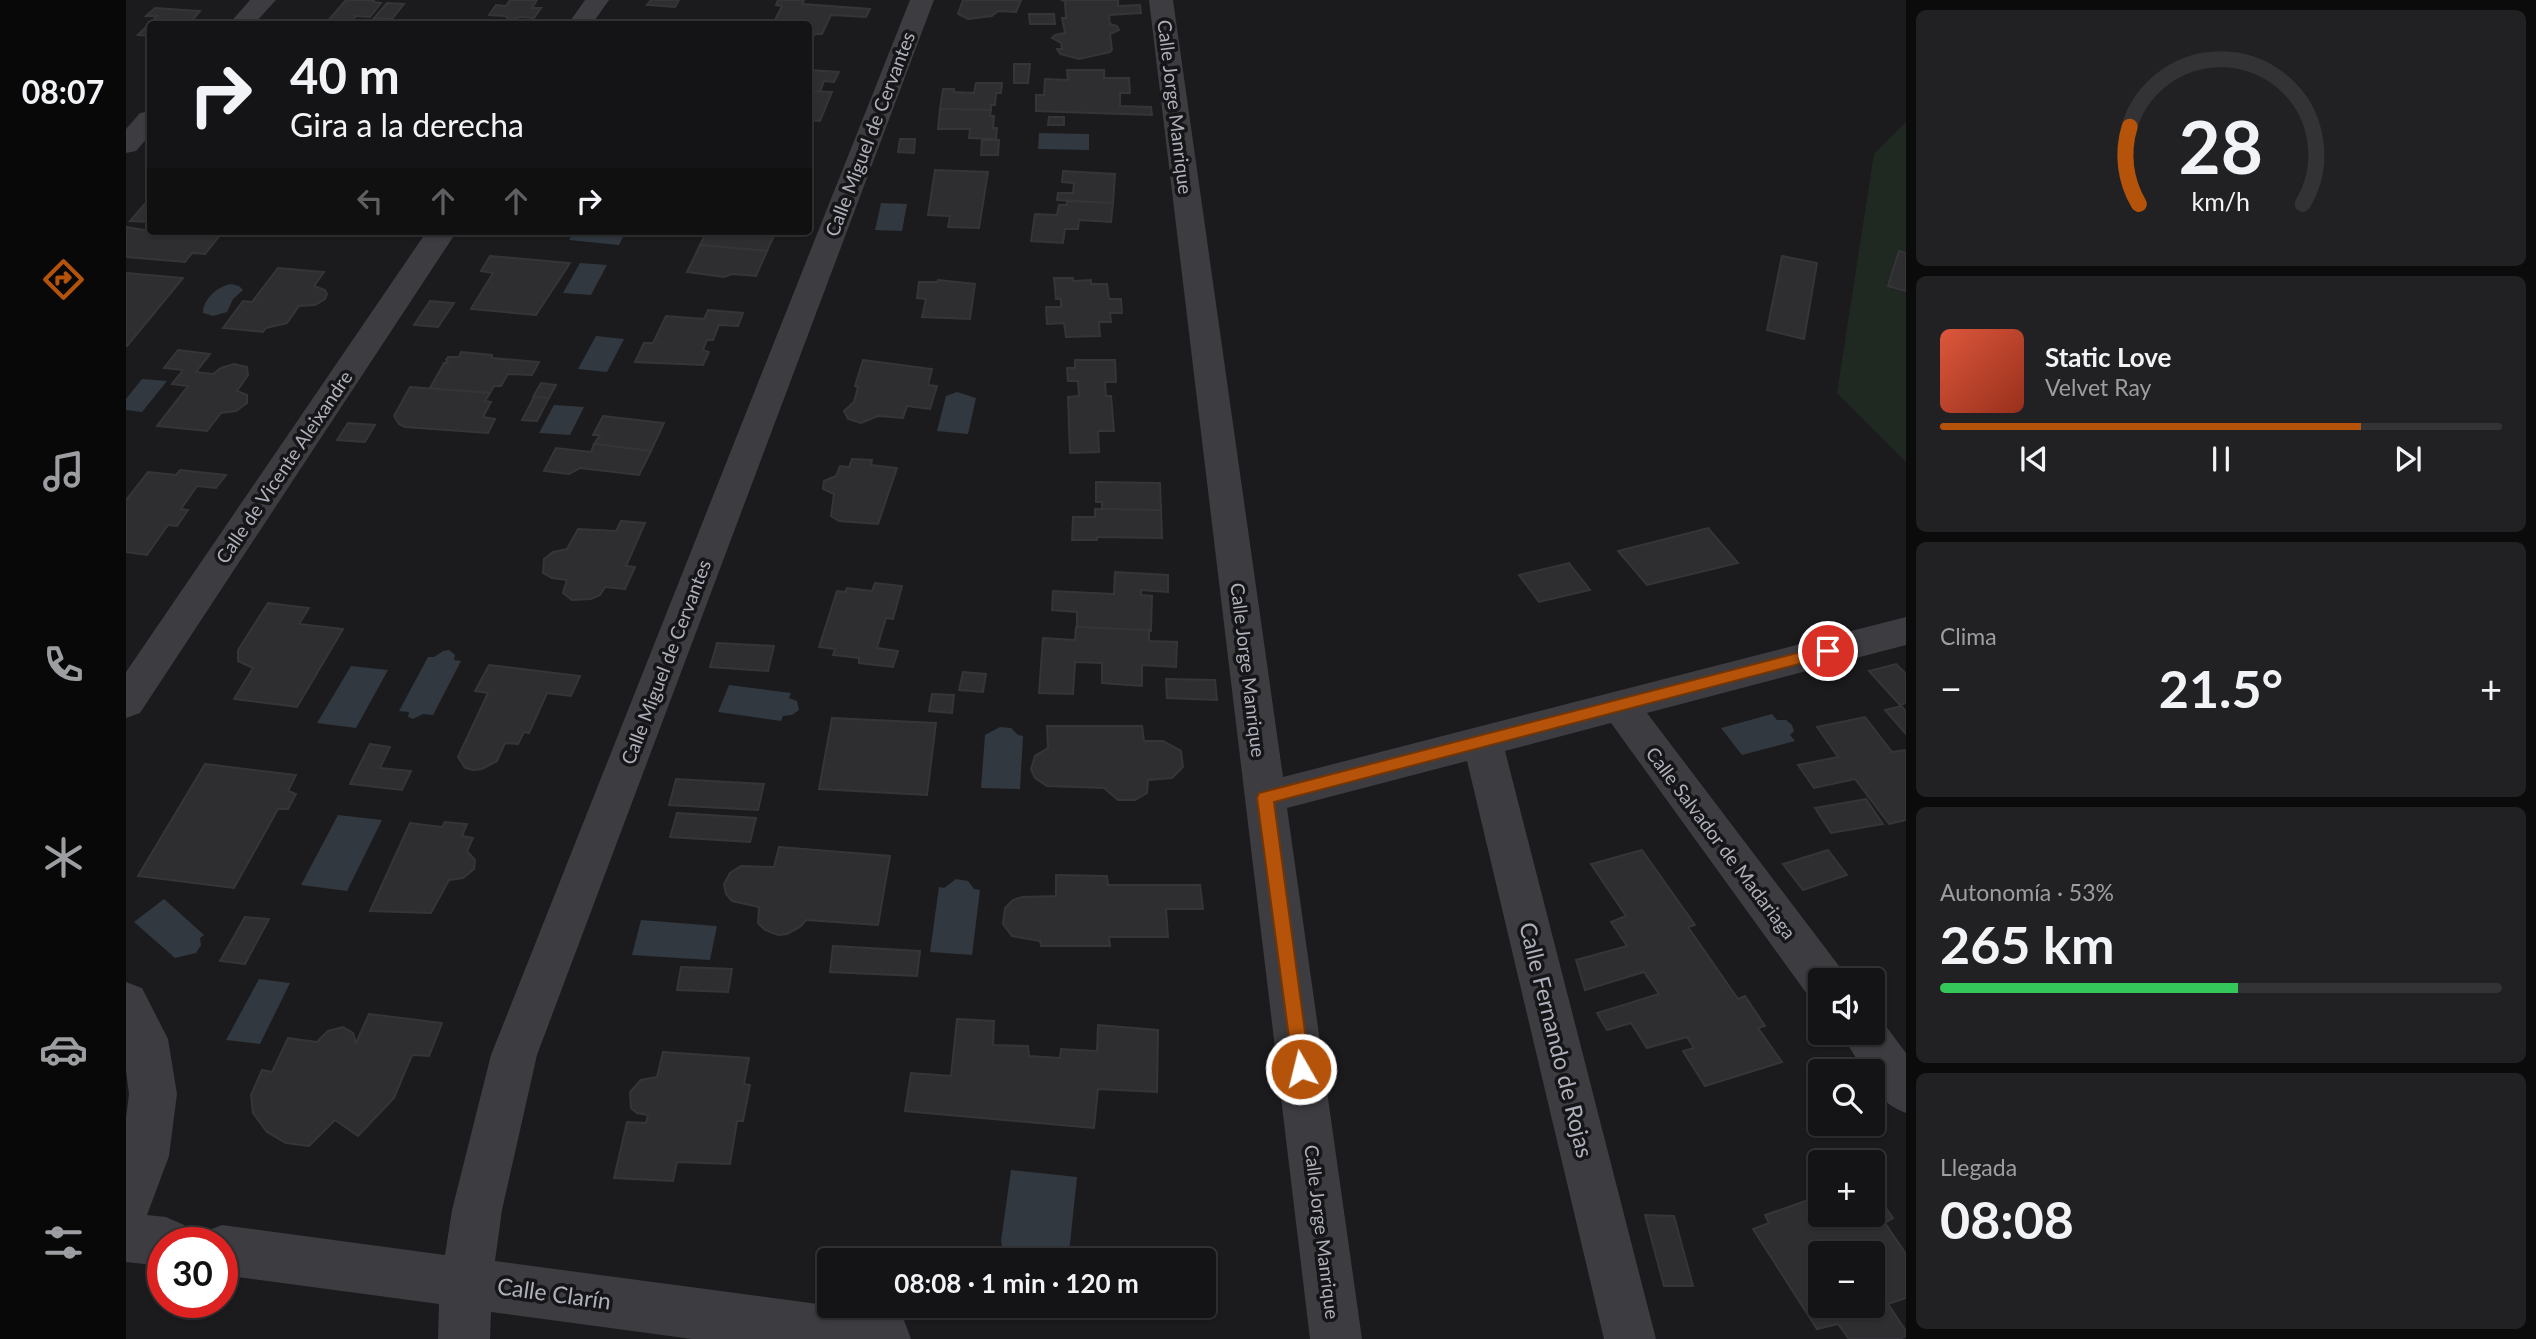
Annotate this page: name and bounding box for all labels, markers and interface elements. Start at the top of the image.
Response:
street label: Calle Jorge Manrique [1153,19,1198,195]
street label: Calle Miguel de Cervantes [820,28,919,239]
text: 40 m [290,46,400,104]
icon: right [175,49,266,140]
text: 08:07 [22,72,104,111]
text: 28 [2179,102,2263,190]
text: Gira a la derecha [290,105,524,144]
icon: left [351,182,389,220]
icon: ahead [424,182,462,220]
icon: ahead [497,182,535,220]
icon: right [570,182,608,220]
text: km/h [2192,186,2250,216]
icon: directions [39,255,88,304]
text: Static Love [2045,341,2172,373]
street label: Calle de Vicente Aleixandre [210,366,357,567]
text: Velvet Ray [2045,373,2151,401]
icon: previous [2015,440,2053,478]
icon: pause [2202,440,2240,478]
icon: next [2389,440,2427,478]
icon: music [39,447,88,496]
street label: Calle Miguel de Cervantes [616,556,715,767]
street label: Calle Jorge Manrique [1226,582,1271,758]
pin [1798,621,1858,681]
text: Clima [1940,622,1997,650]
icon: arrive [1809,632,1847,670]
icon: phone [39,640,88,689]
text: 21.5° [2159,657,2283,719]
text: − [1940,665,1962,711]
text: + [2480,665,2502,711]
street label: Calle Salvador de Madariaga [1642,742,1801,943]
icon: climate [39,833,88,882]
text: Autonomía · 53% [1940,878,2114,906]
text: 265 km [1940,913,2114,975]
street label: Calle Fernando de Rojas [1514,919,1600,1160]
map controls [1808,968,1885,1318]
button: sound [1808,968,1885,1045]
icon: car [39,1025,88,1074]
position arrow [1264,1032,1338,1106]
button: search [1808,1059,1885,1136]
street label: Calle Jorge Manrique [1300,1144,1345,1320]
button: + [1808,1150,1885,1227]
text: Llegada [1940,1153,2017,1181]
text: 08:08 [1940,1188,2074,1250]
icon: filters [39,1218,88,1267]
speed limit sign: 30 [147,1227,238,1318]
button: − [1808,1241,1885,1318]
text: 08:08 · 1 min · 120 m [894,1267,1139,1299]
street label: Calle Clarín [495,1271,613,1315]

